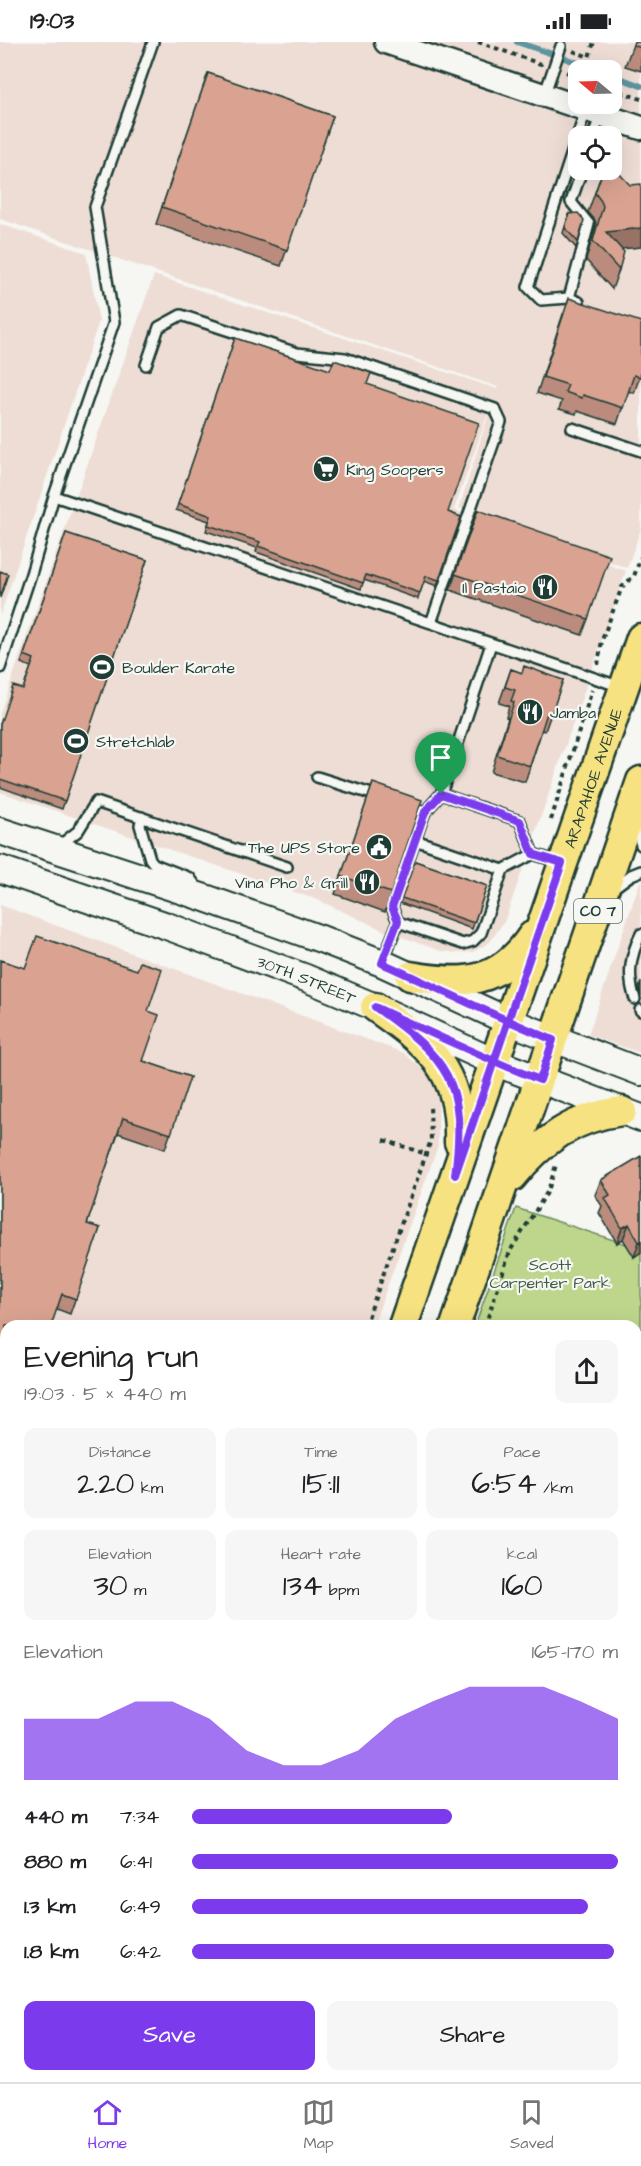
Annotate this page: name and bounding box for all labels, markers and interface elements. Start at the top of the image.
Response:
text: 19:03 [30,6,74,37]
north arrow [568,60,622,114]
map controls [568,60,622,180]
button: locate [568,126,622,180]
supermarket icon: King Soopers [311,454,341,484]
place label: King Soopers [346,459,443,482]
restaurant icon: Il Pastaio [530,572,560,602]
place label: Il Pastaio [462,577,526,599]
sports icon: Boulder Karate [87,652,117,682]
place label: Boulder Karate [122,657,235,679]
restaurant icon: Jamba [515,697,545,727]
place label: Jamba [550,702,596,724]
street label: ARAPAHOE AVENUE [559,705,628,851]
sports icon: Stretchlab [61,726,91,756]
place label: Stretchlab [96,731,174,753]
pin [415,732,466,794]
icon: arrive [424,741,457,774]
public building icon: The UPS Store [364,832,394,862]
place label: The UPS Store [248,837,360,859]
restaurant icon: Vina Pho & Grill [352,867,382,897]
place label: Vina Pho & Grill [235,872,348,894]
road number: CO 7 [574,899,622,923]
street label: 30TH STREET [254,951,359,1010]
park label: Scott Carpenter Park [489,1254,611,1294]
text: Evening run [24,1334,198,1380]
button: share [555,1340,618,1403]
text: 19:03 · 5 × 440 m [24,1380,186,1408]
text: Distance [89,1441,151,1463]
text: Time [304,1441,338,1463]
text: Pace [503,1441,541,1463]
text: 2.20 [77,1463,134,1505]
text: 15:11 [302,1463,340,1505]
text: 6:54 [471,1463,537,1505]
text: km [134,1477,163,1499]
text: /km [537,1477,573,1499]
text: Elevation [89,1543,151,1565]
text: Heart rate [281,1543,361,1565]
text: kcal [507,1543,537,1565]
text: 30 [93,1565,128,1607]
text: 134 [283,1565,322,1607]
text: 160 [501,1565,543,1607]
text: m [128,1579,147,1601]
text: bpm [322,1579,359,1601]
text: Elevation [24,1638,103,1666]
text: 165–170 m [531,1638,618,1666]
text: 440 m [24,1803,87,1831]
text: 7:34 [120,1803,159,1831]
text: 880 m [24,1848,86,1876]
text: 6:41 [120,1848,152,1876]
text: 1.3 km [24,1893,75,1921]
text: 6:49 [120,1893,161,1921]
text: 1.8 km [24,1938,78,1966]
text: 6:42 [120,1938,161,1966]
button: Save [24,2001,315,2070]
button: Share [327,2001,618,2070]
tab: Home [87,2096,127,2154]
tab: Map [302,2096,335,2154]
tab: Saved [510,2096,554,2154]

